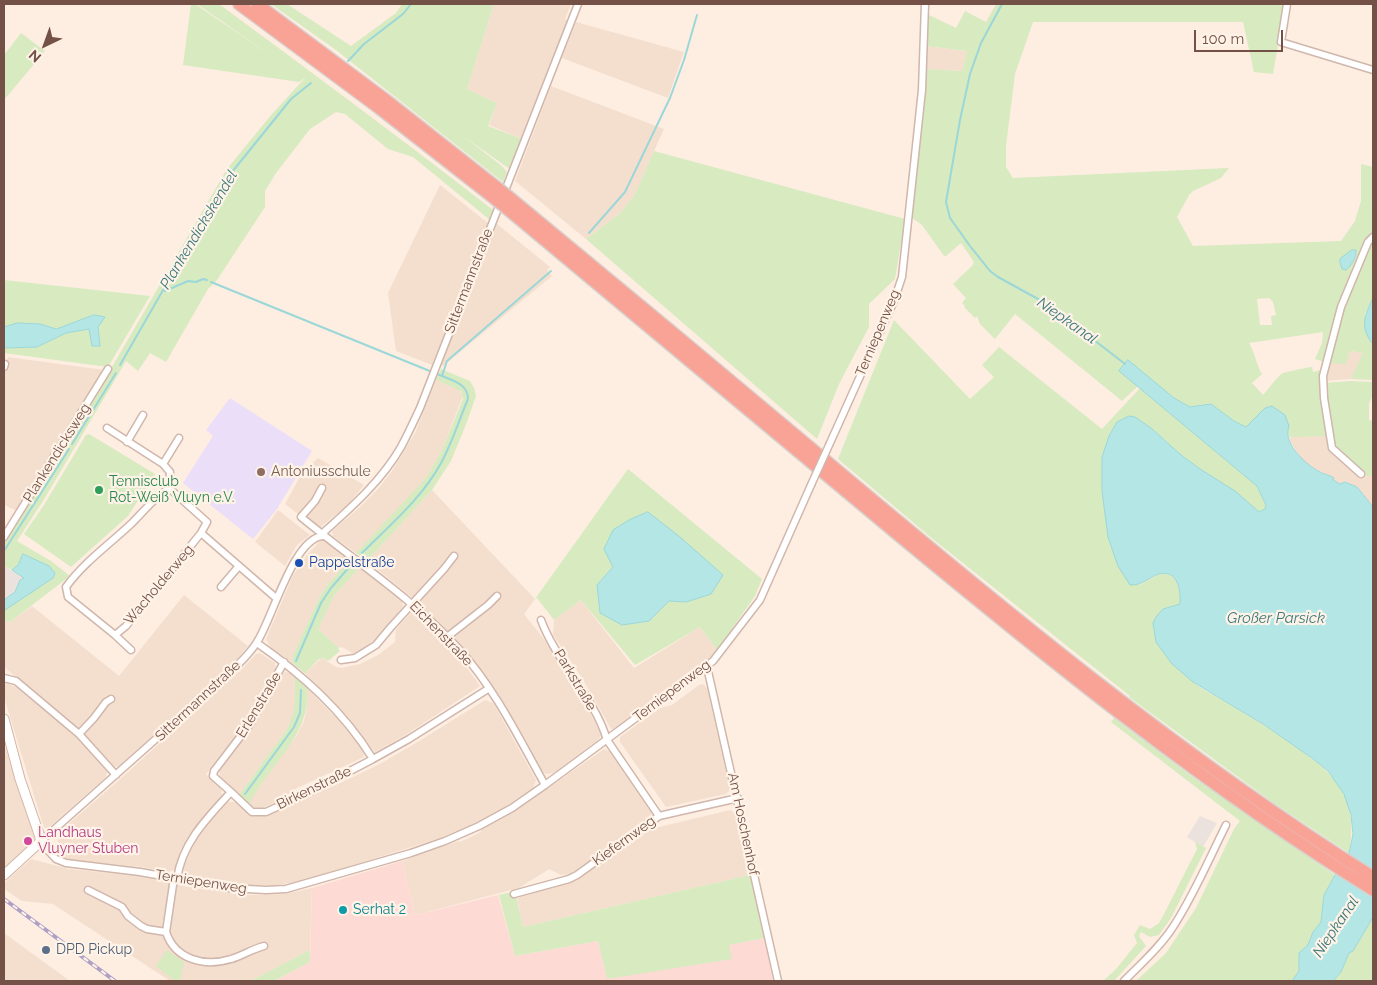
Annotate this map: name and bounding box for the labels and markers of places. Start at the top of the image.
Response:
place label: Antoniusschule [271,464,371,480]
marker: Antoniusschule [255,466,267,478]
place label: Tennisclub Rot-Weiß Vluyn e.V. [109,474,234,507]
marker: Tennisclub Rot-Weiß Vluyn e.V. [93,484,105,496]
place label: Pappelstraße [309,555,394,571]
marker: Pappelstraße [293,557,305,569]
place label: Landhaus Vluyner Stuben [38,825,138,858]
marker: Landhaus Vluyner Stuben [22,835,34,847]
place label: Serhat 2 [353,902,406,918]
marker: Serhat 2 [337,904,349,916]
place label: DPD Pickup [56,942,132,958]
marker: DPD Pickup [40,944,52,956]

